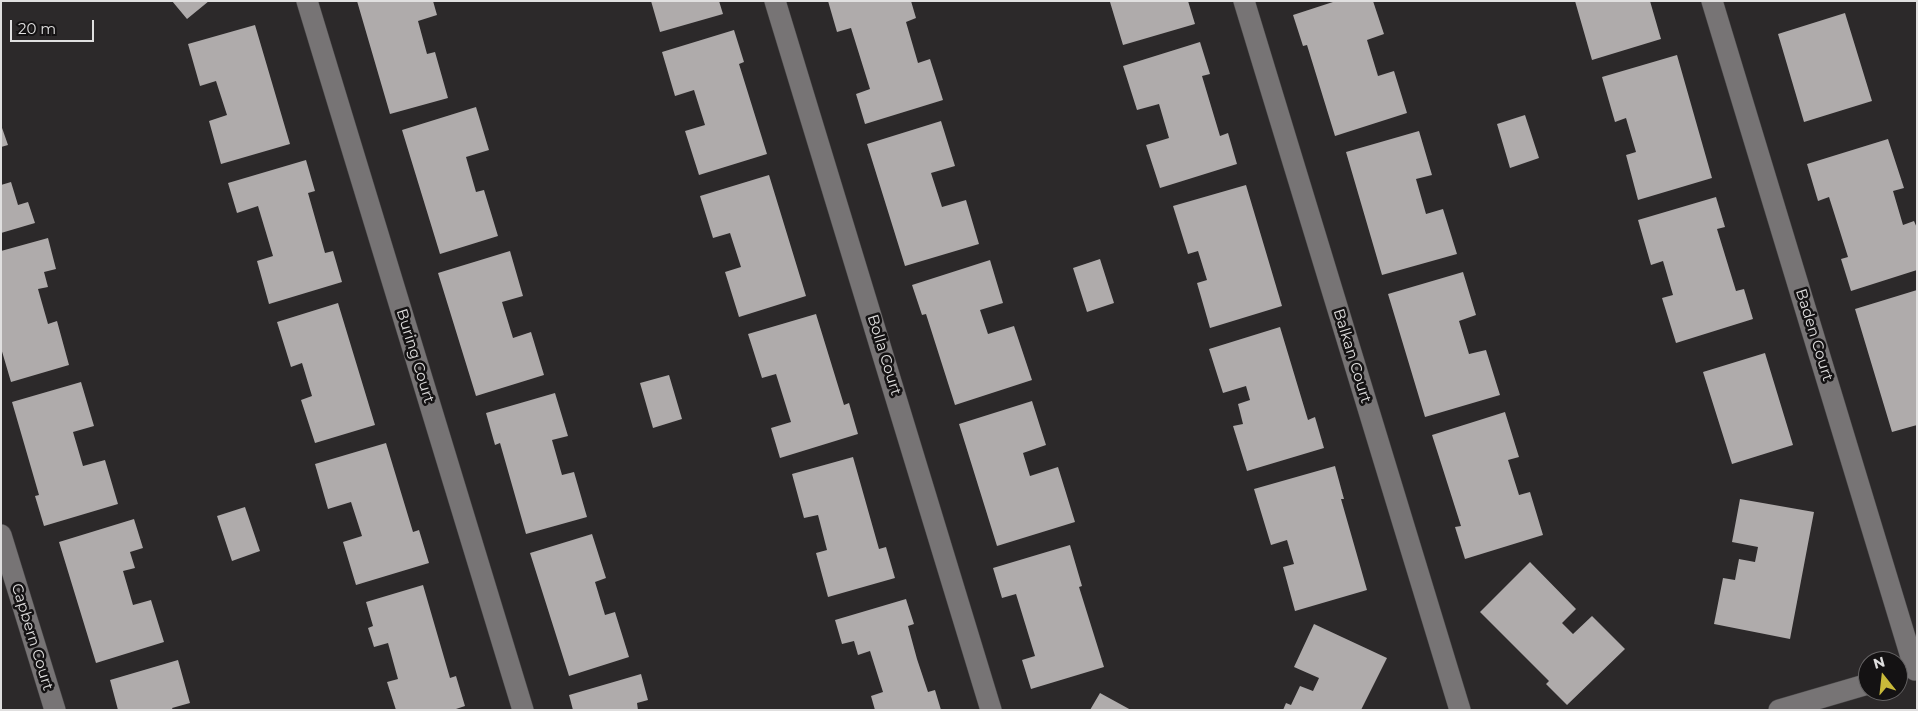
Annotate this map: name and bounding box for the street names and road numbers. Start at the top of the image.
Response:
street label: Baden Court [1791,287,1837,383]
street label: Balkan Court [1329,306,1375,406]
street label: Buring Court [392,307,438,405]
street label: Bolla Court [863,312,905,398]
street label: Capbern Court [7,581,57,693]

